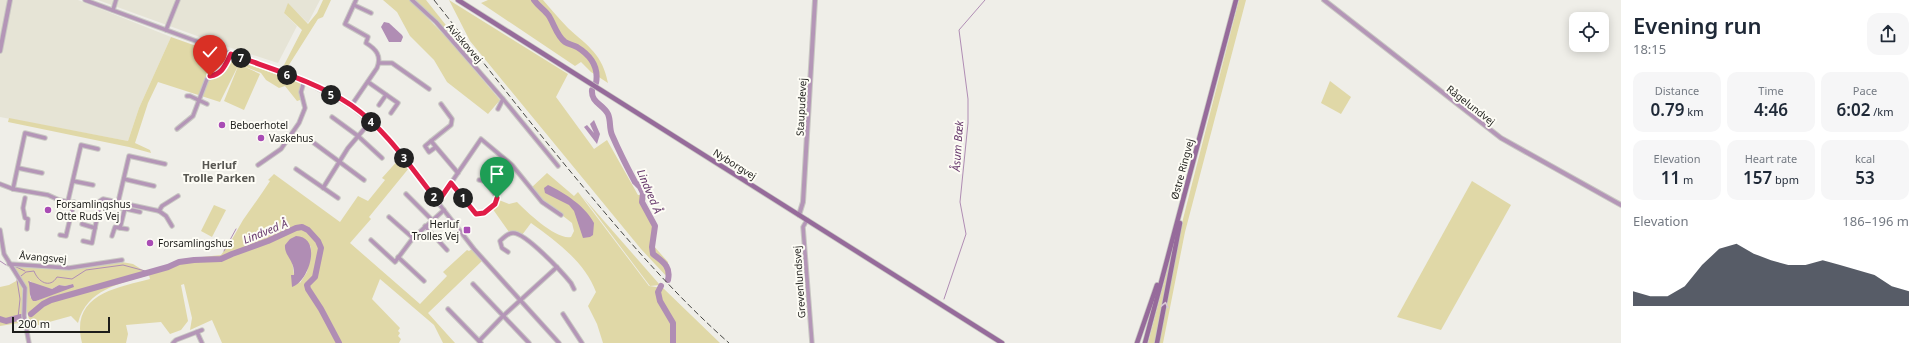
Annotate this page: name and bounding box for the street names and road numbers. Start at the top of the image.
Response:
street label: Avlskovvej [444,20,486,66]
street label: Staupudevej [792,78,810,136]
street label: Rågelundvej [1444,82,1498,128]
street label: Østre Ringvej [1167,137,1197,201]
street label: Nyborgvej [711,145,759,183]
street label: Grevenlundsvej [789,245,809,319]
street label: Åvangsvej [19,248,67,266]

